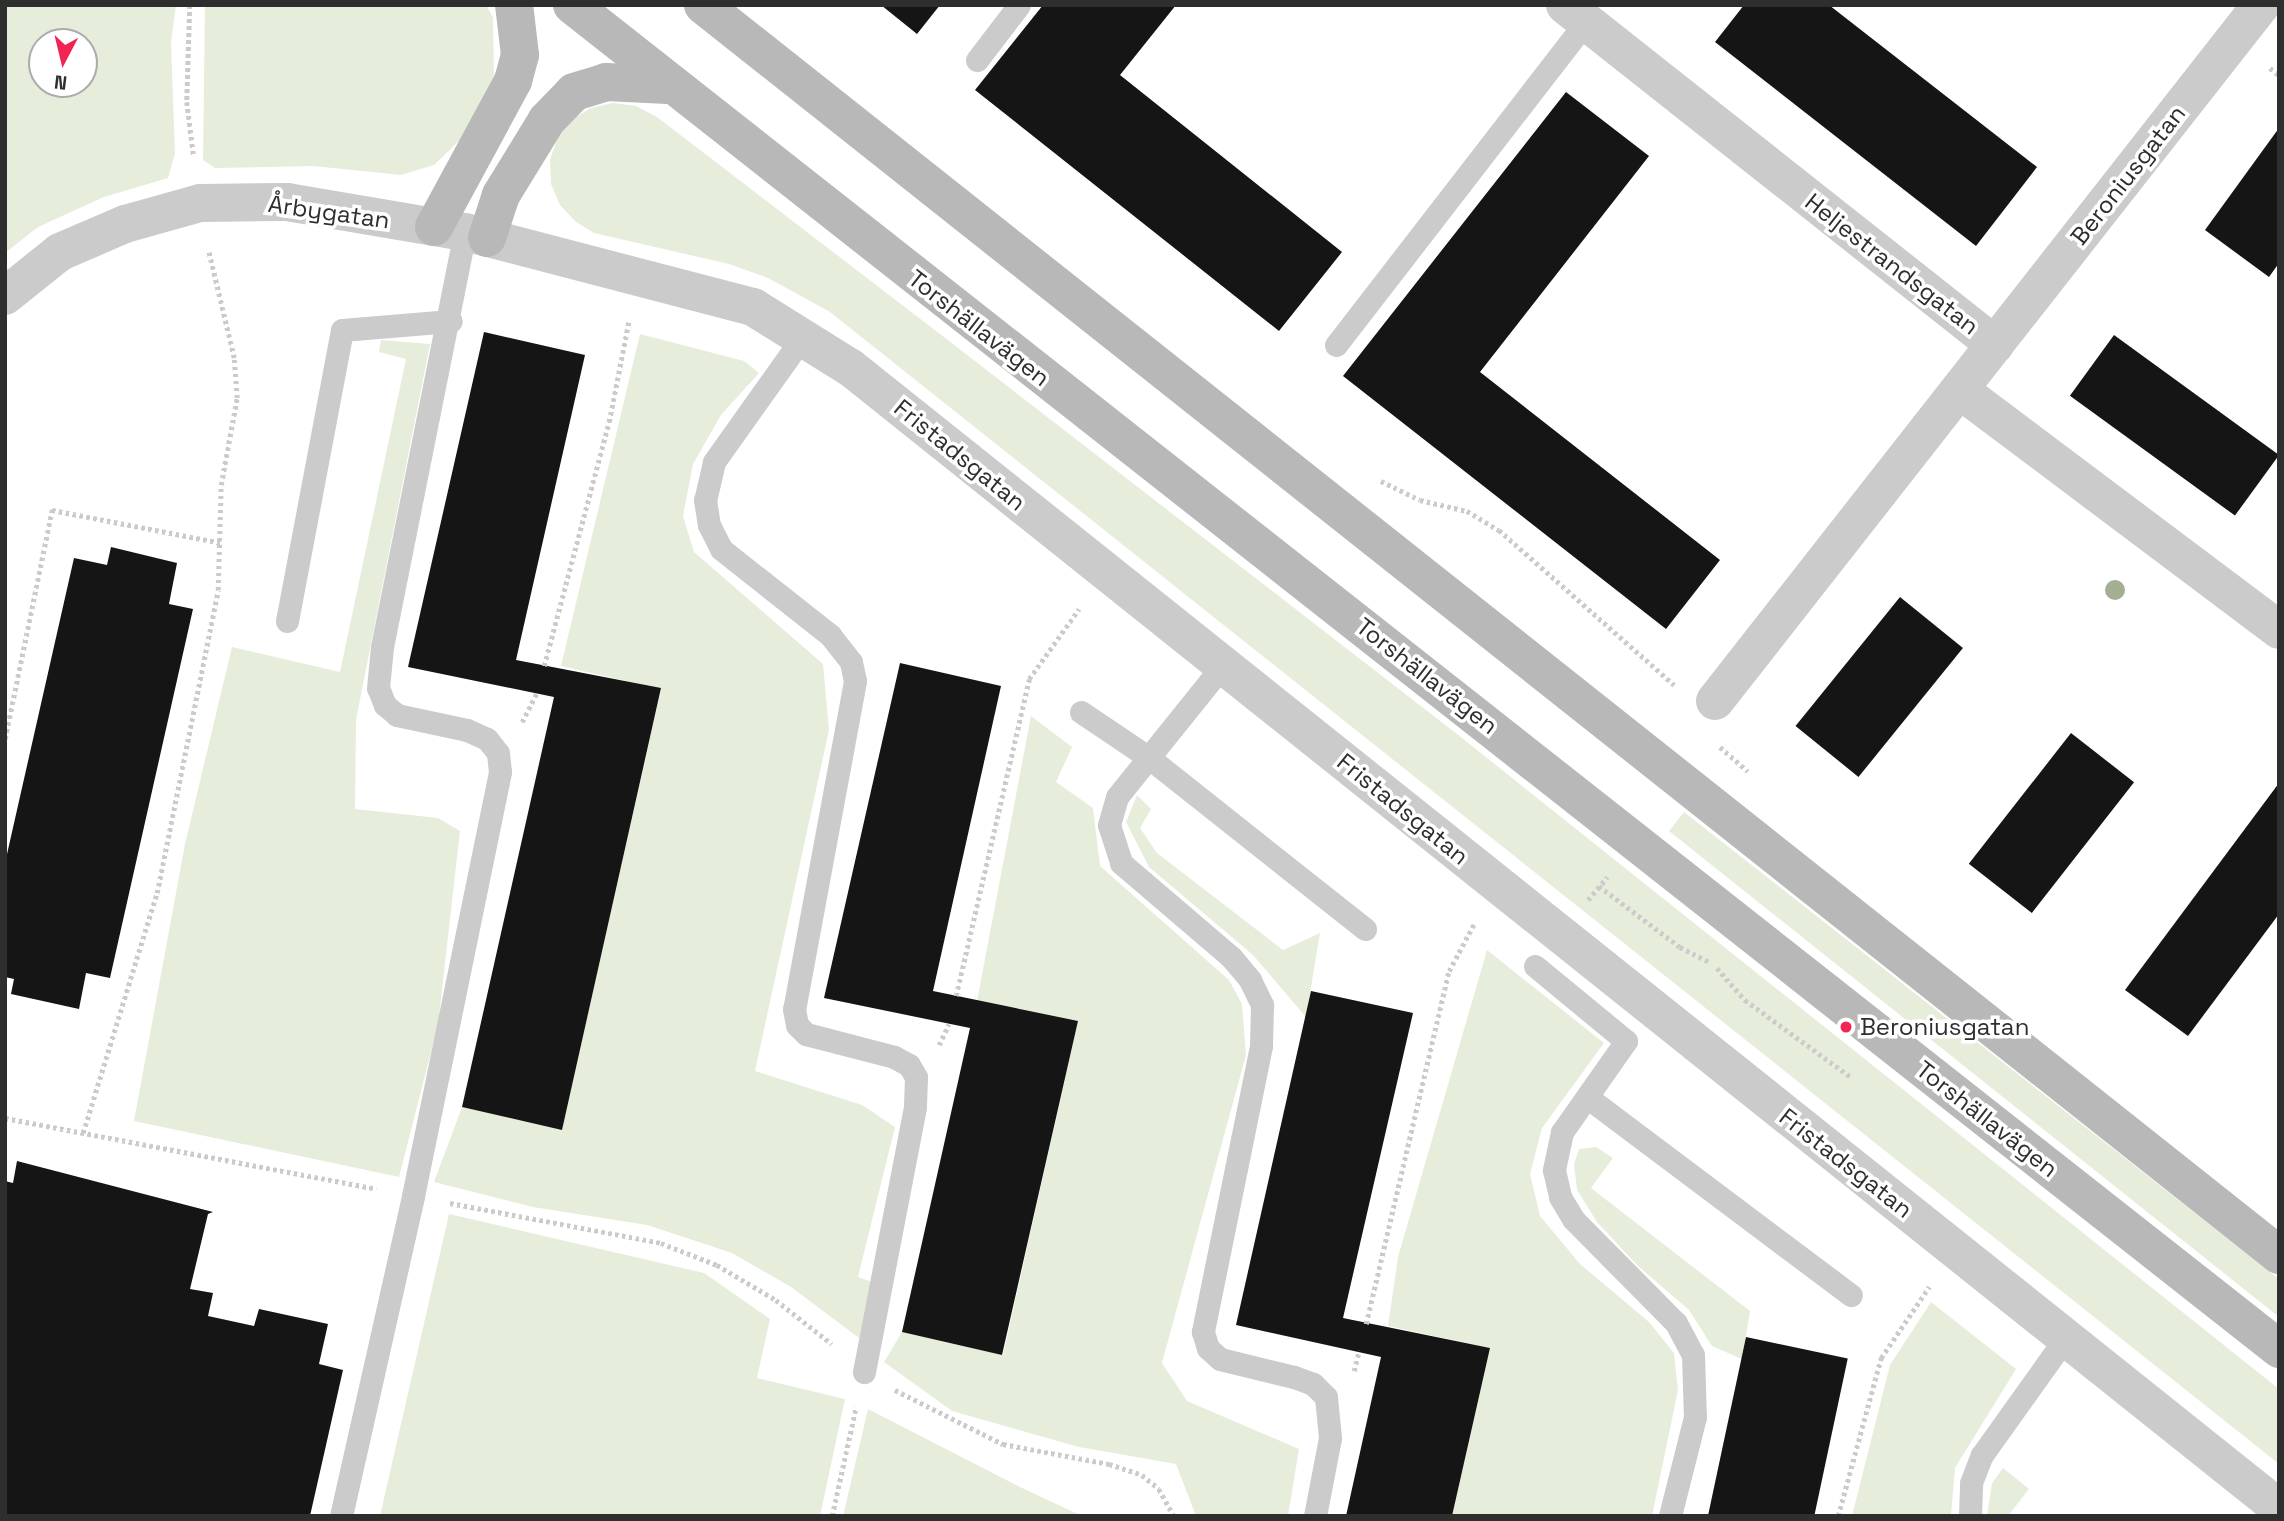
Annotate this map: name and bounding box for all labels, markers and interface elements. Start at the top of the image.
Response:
north arrow [28,28,98,98]
text: N [53,69,68,96]
street label: Beroniusgatan [2065,99,2191,251]
street label: Heljestrandsgatan [1799,187,1985,341]
street label: Årbygatan [266,189,392,235]
street label: Torshällavägen [902,264,1056,392]
street label: Fristadsgatan [888,393,1032,517]
street label: Torshällavägen [1350,612,1504,740]
street label: Fristadsgatan [1331,747,1475,871]
place label: Beroniusgatan [1860,1013,2029,1041]
marker: Beroniusgatan [1838,1019,1854,1035]
street label: Torshällavägen [1910,1055,2064,1183]
street label: Fristadsgatan [1774,1102,1918,1224]

